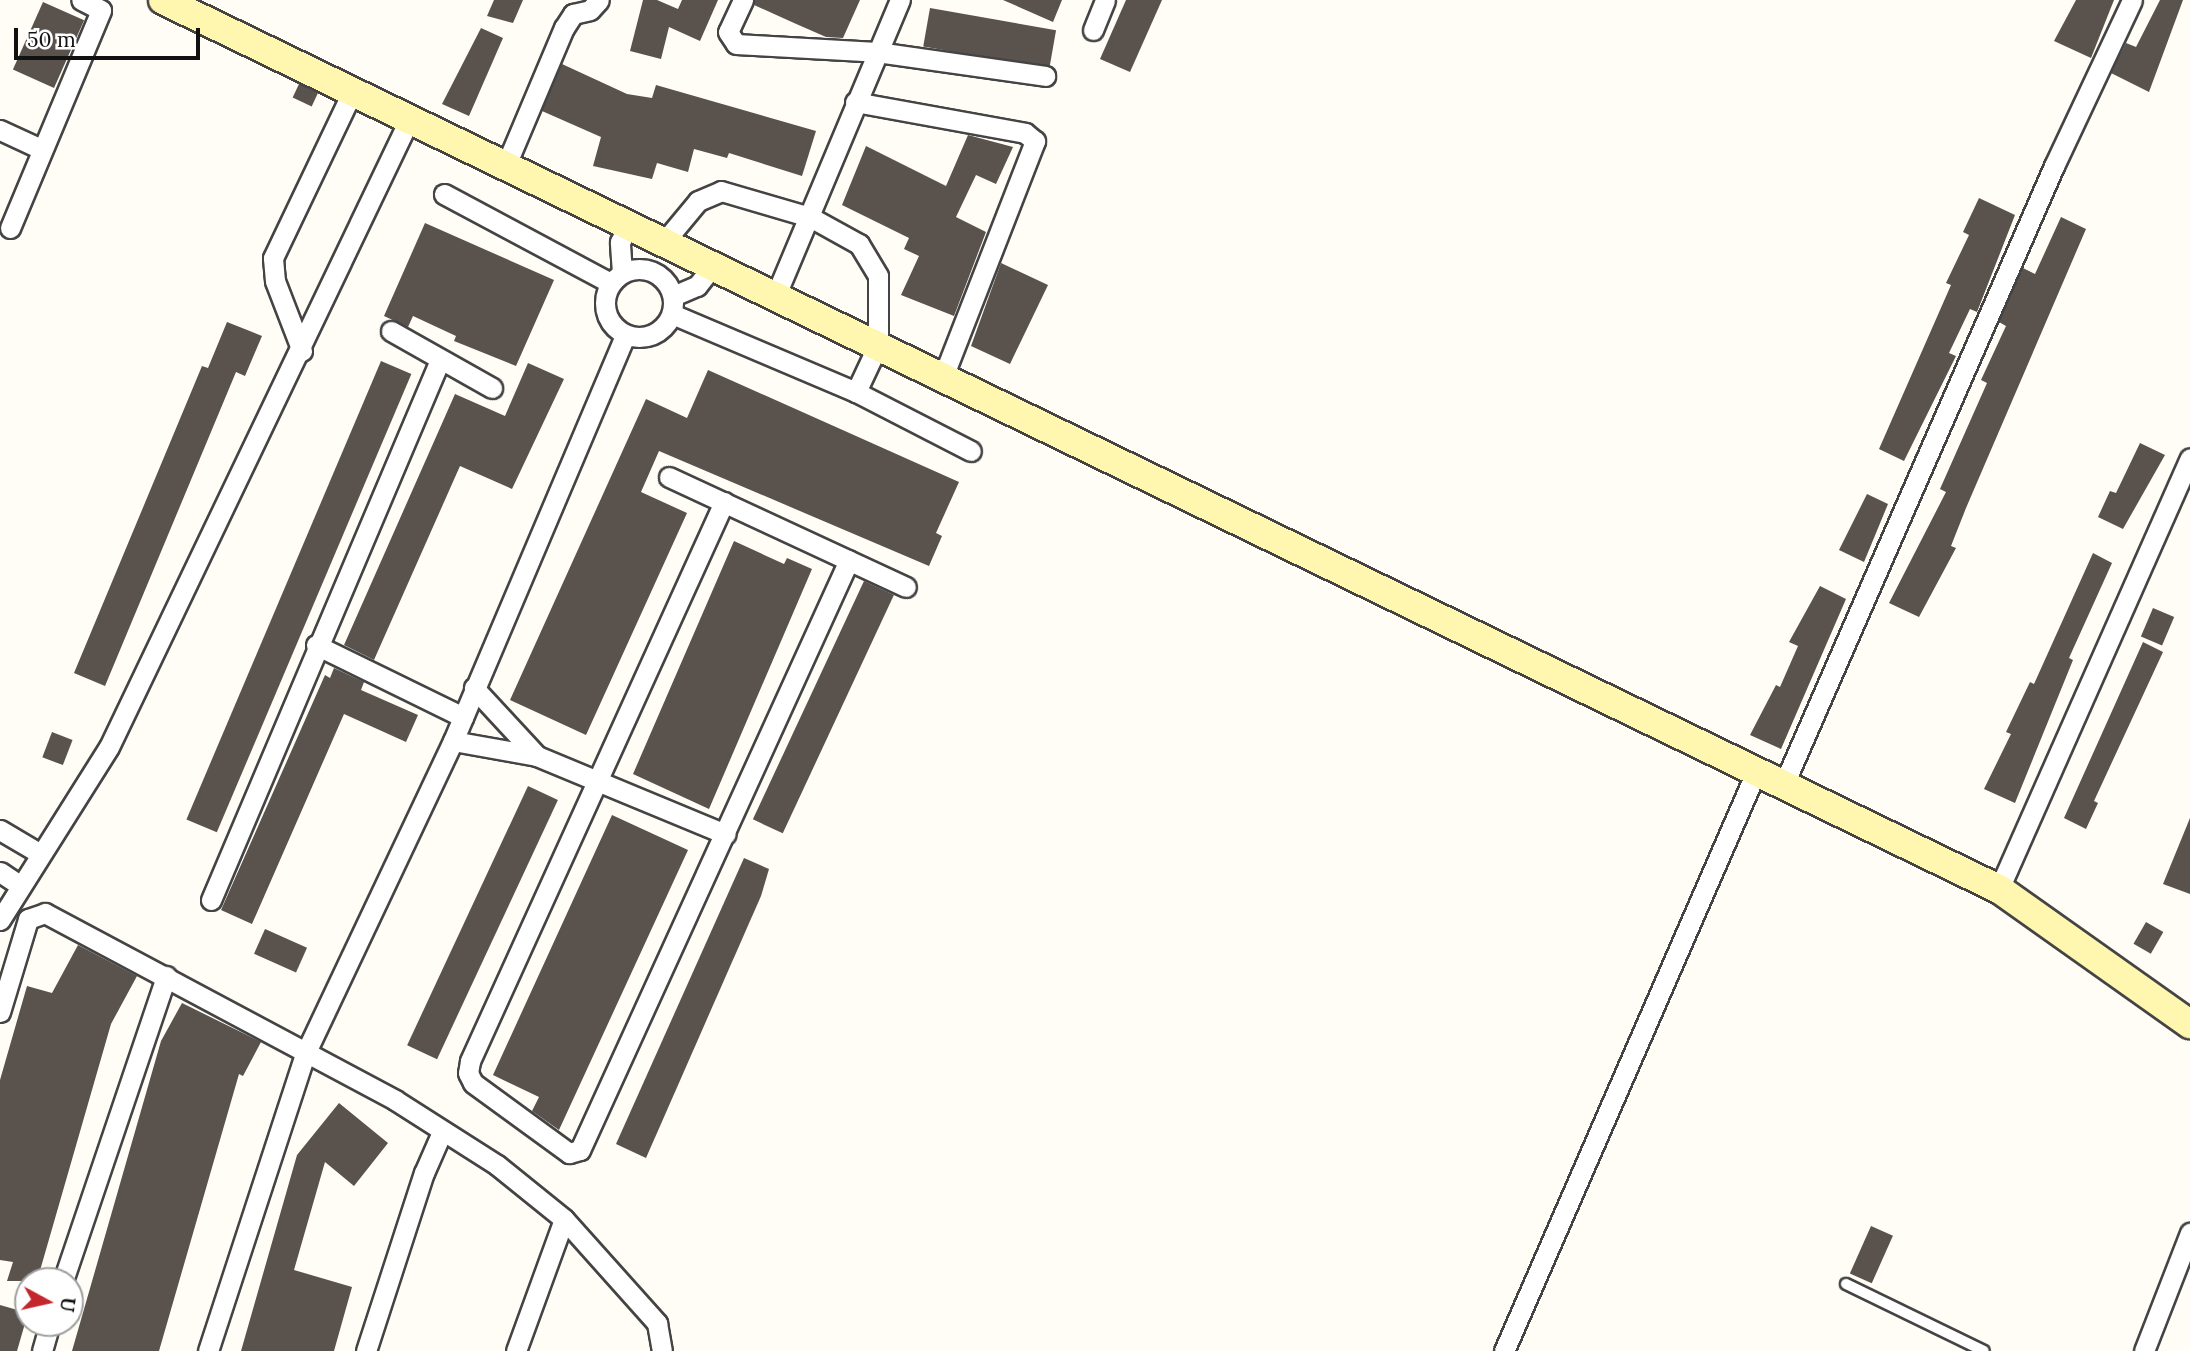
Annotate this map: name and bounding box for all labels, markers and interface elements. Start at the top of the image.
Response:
scale bar [18,14,203,58]
text: 50 m [27,26,76,53]
north arrow [14,1267,84,1337]
text: U [55,1296,81,1313]

